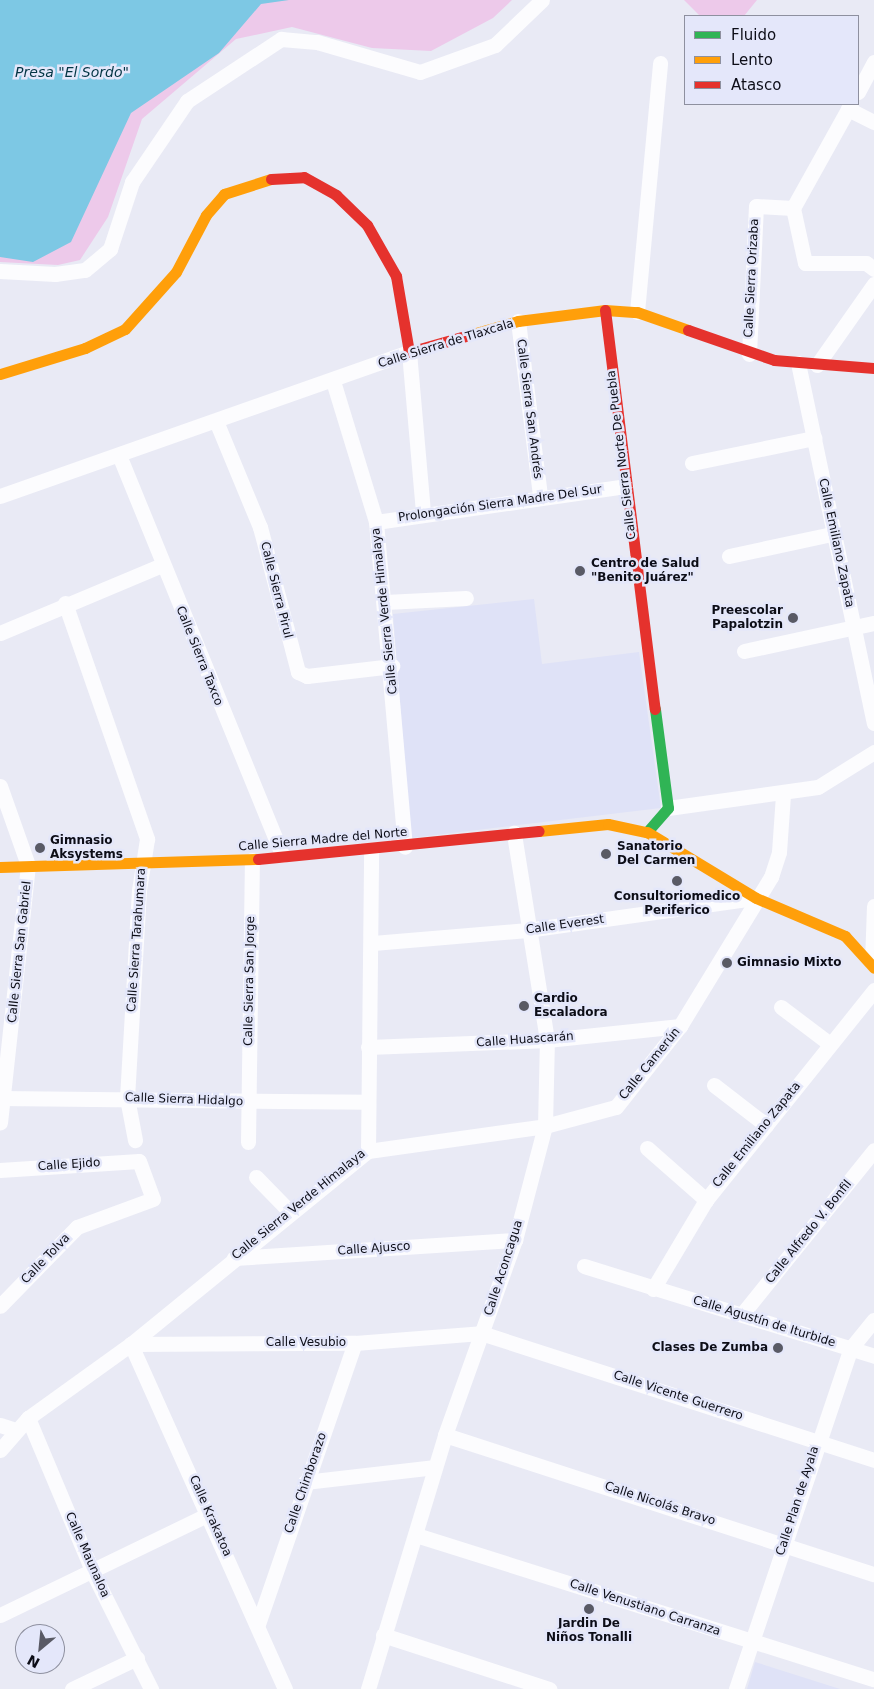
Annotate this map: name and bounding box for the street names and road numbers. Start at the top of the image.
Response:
street label: Calle Sierra Orizaba [742,218,762,338]
street label: Calle Sierra de Tlaxcala [376,316,516,372]
street label: Calle Sierra San Andrés [513,338,545,480]
street label: Calle Sierra Norte De Puebla [604,369,640,541]
street label: Calle Emiliano Zapata [815,477,857,609]
street label: Prolongación Sierra Madre Del Sur [397,483,603,525]
street label: Calle Sierra Verde Himalaya [369,527,401,695]
street label: Calle Sierra Pirul [257,540,295,640]
street label: Calle Sierra Taxco [172,604,226,708]
street label: Calle Sierra Madre del Norte [238,825,408,855]
street label: Calle Sierra Tarahumara [125,868,149,1012]
street label: Calle Sierra San Gabriel [5,880,35,1024]
street label: Calle Everest [525,912,605,938]
street label: Calle Sierra San Jorge [242,916,258,1046]
street label: Calle Camerún [617,1025,683,1103]
street label: Calle Huascarán [476,1029,574,1051]
street label: Calle Emiliano Zapata [710,1079,804,1191]
street label: Calle Sierra Hidalgo [125,1091,243,1109]
street label: Calle Sierra Verde Himalaya [229,1147,369,1263]
street label: Calle Ejido [37,1156,101,1174]
street label: Calle Alfredo V. Bonfil [763,1178,855,1286]
street label: Calle Aconcagua [482,1218,526,1318]
street label: Calle Tolva [19,1231,73,1287]
street label: Calle Ajusco [337,1239,411,1259]
street label: Calle Agustín de Iturbide [691,1293,837,1351]
street label: Calle Vesubio [266,1336,346,1350]
street label: Calle Vicente Guerrero [611,1368,745,1424]
street label: Calle Chimborazo [282,1431,330,1535]
street label: Calle Plan de Ayala [773,1444,823,1558]
street label: Calle Krakatoa [186,1473,234,1559]
street label: Calle Nicolás Bravo [603,1479,717,1529]
street label: Calle Maunaloa [62,1510,112,1600]
street label: Calle Venustiano Carranza [568,1577,722,1639]

